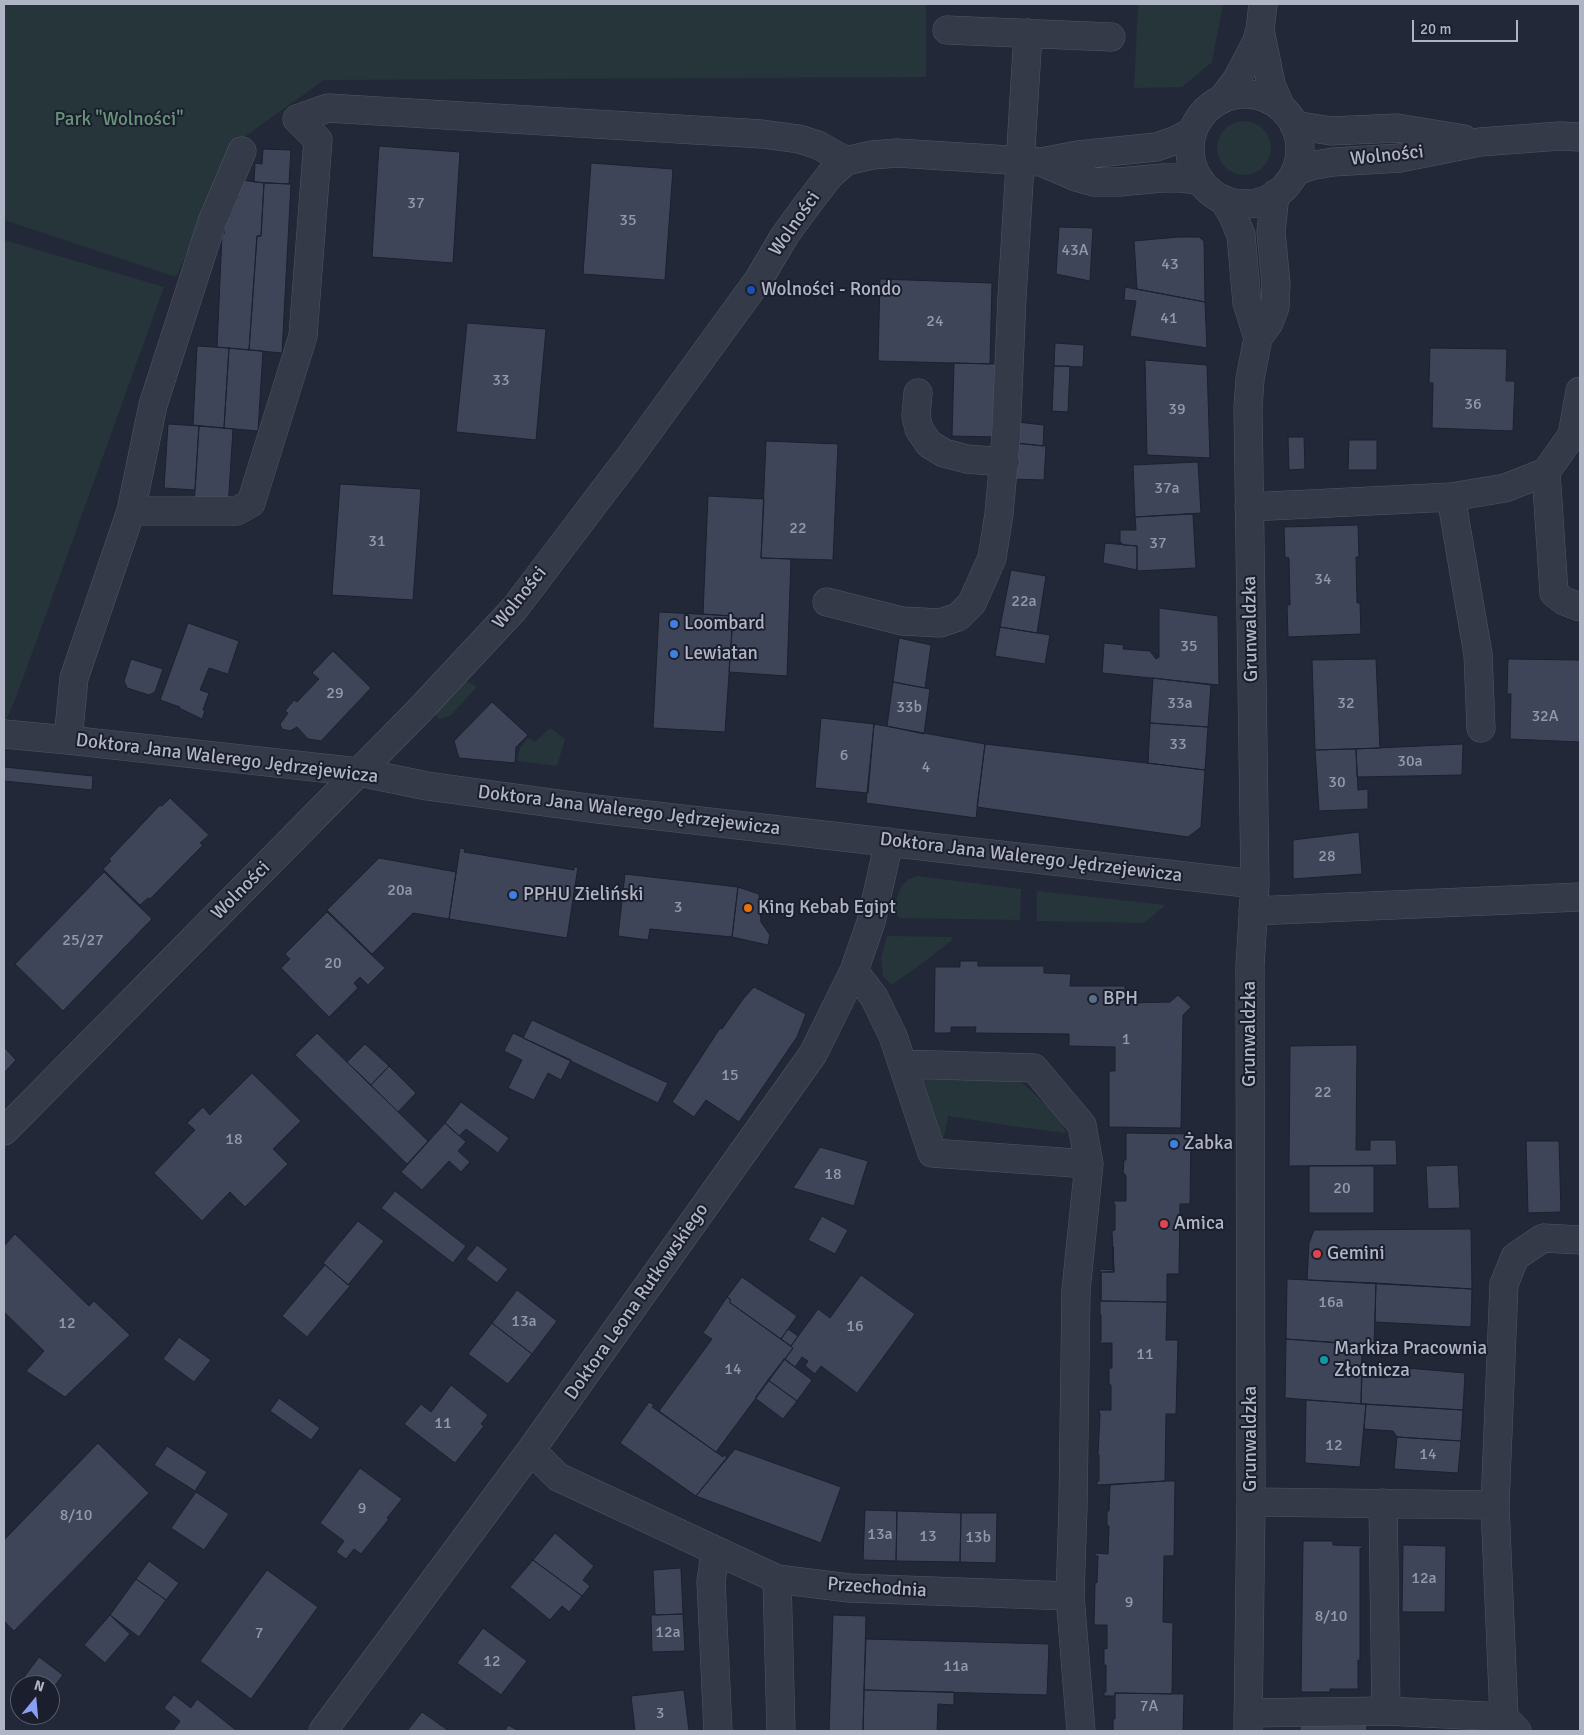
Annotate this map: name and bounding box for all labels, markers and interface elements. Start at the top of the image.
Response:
scale bar [1414,10,1520,42]
text: 20 m [1420,20,1451,38]
park label: Park "Wolności" [54,109,184,131]
street label: Wolności [1349,141,1425,171]
street label: Wolności [765,187,825,261]
house number: 37 [407,194,425,214]
house number: 35 [619,211,637,231]
house number: 43A [1061,241,1089,261]
house number: 43 [1161,255,1179,275]
place label: Wolności - Rondo [761,279,901,301]
marker: Wolności - Rondo [745,284,757,296]
house number: 41 [1160,309,1178,329]
house number: 24 [926,312,944,332]
house number: 33 [492,371,510,391]
house number: 36 [1464,395,1482,415]
house number: 39 [1168,400,1186,420]
house number: 37a [1154,479,1180,499]
house number: 22 [789,519,807,539]
house number: 31 [368,532,386,552]
house number: 37 [1149,534,1167,554]
street label: Wolności [488,562,552,634]
house number: 34 [1314,570,1332,590]
street label: Grunwaldzka [1239,576,1263,682]
house number: 22a [1011,592,1037,612]
place label: Loombard [684,613,765,635]
marker: Loombard [668,618,680,630]
house number: 35 [1180,637,1198,657]
place label: Lewiatan [684,643,758,665]
marker: Lewiatan [668,648,680,660]
house number: 29 [326,684,344,704]
house number: 33a [1167,694,1193,714]
house number: 32 [1337,694,1355,714]
house number: 33b [896,698,922,718]
house number: 32A [1531,707,1559,727]
street label: Doktora Jana Walerego Jędrzejewicza [74,729,380,789]
house number: 33 [1169,735,1187,755]
house number: 6 [840,746,848,766]
house number: 30a [1397,752,1423,772]
house number: 4 [922,758,930,778]
house number: 30 [1328,773,1346,793]
street label: Doktora Jana Walerego Jędrzejewicza [476,781,782,841]
street label: Doktora Jana Walerego Jędrzejewicza [878,828,1184,888]
house number: 28 [1318,847,1336,867]
street label: Wolności [207,857,275,925]
house number: 20a [387,881,413,901]
place label: PPHU Zieliński [523,884,643,906]
marker: PPHU Zieliński [507,889,519,901]
place label: King Kebab Egipt [758,897,896,919]
house number: 3 [674,898,682,918]
marker: King Kebab Egipt [742,902,754,914]
house number: 25/27 [62,931,104,951]
house number: 20 [324,954,342,974]
street label: Grunwaldzka [1239,981,1261,1087]
place label: BPH [1103,988,1138,1010]
marker: BPH [1087,993,1099,1005]
house number: 1 [1122,1030,1130,1050]
house number: 15 [721,1066,739,1086]
house number: 22 [1314,1083,1332,1103]
house number: 18 [225,1130,243,1150]
place label: Żabka [1184,1133,1233,1155]
marker: Żabka [1168,1138,1180,1150]
house number: 18 [824,1165,842,1185]
house number: 20 [1333,1179,1351,1199]
street label: Doktora Leona Rutkowskiego [560,1199,714,1405]
place label: Amica [1174,1213,1225,1235]
marker: Amica [1158,1218,1170,1230]
place label: Gemini [1327,1243,1385,1265]
marker: Gemini [1311,1248,1323,1260]
house number: 16a [1318,1293,1344,1313]
house number: 13a [511,1312,537,1332]
house number: 12 [58,1314,76,1334]
house number: 16 [846,1317,864,1337]
place label: Markiza Pracownia Złotnicza [1334,1338,1487,1382]
house number: 11 [1136,1345,1154,1365]
marker: Markiza Pracownia Złotnicza [1318,1354,1330,1366]
house number: 14 [724,1360,742,1380]
street label: Grunwaldzka [1240,1386,1262,1492]
house number: 11 [434,1414,452,1434]
house number: 12 [1325,1436,1343,1456]
house number: 14 [1419,1445,1437,1465]
house number: 9 [358,1499,366,1519]
house number: 8/10 [60,1506,92,1526]
house number: 13a [867,1525,893,1545]
house number: 13 [919,1527,937,1547]
house number: 13b [965,1528,991,1548]
house number: 12a [1411,1569,1437,1589]
street label: Przechodnia [826,1573,928,1603]
house number: 9 [1125,1593,1133,1613]
house number: 8/10 [1315,1607,1347,1627]
house number: 12a [655,1623,681,1643]
house number: 7 [255,1624,263,1644]
house number: 12 [483,1652,501,1672]
house number: 11a [943,1657,969,1677]
north arrow [10,1675,60,1725]
text: N [32,1677,46,1696]
house number: 7A [1140,1697,1158,1717]
house number: 3 [656,1704,664,1724]

